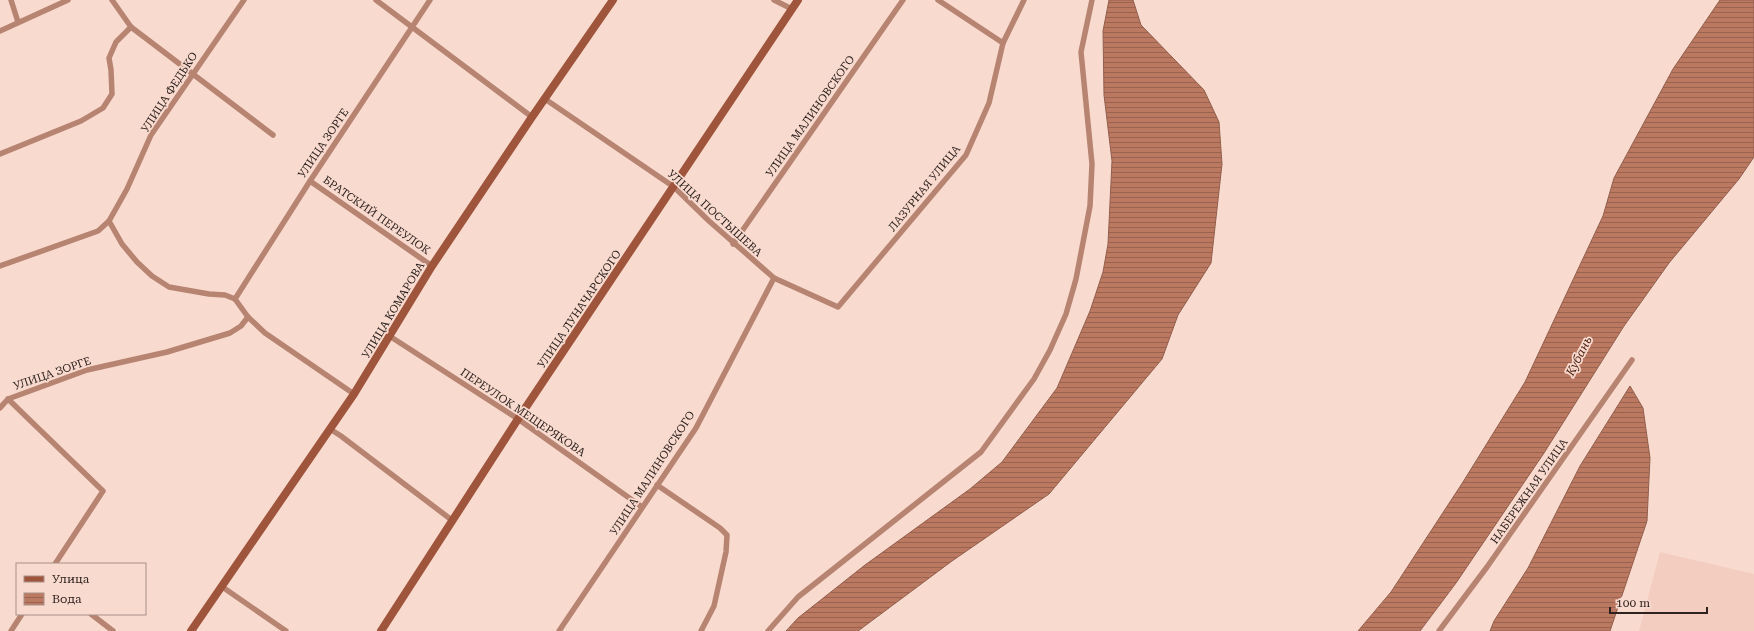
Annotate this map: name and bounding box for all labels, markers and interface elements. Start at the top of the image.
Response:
street label: УЛИЦА ФЕДЬКО [139,49,200,135]
street label: УЛИЦА МАЛИНОВСКОГО [763,53,858,180]
street label: УЛИЦА ЗОРГЕ [295,106,351,181]
street label: ЛАЗУРНАЯ УЛИЦА [886,142,963,234]
street label: УЛИЦА ПОСТЫШЕВА [665,167,765,260]
street label: БРАТСКИЙ ПЕРЕУЛОК [321,173,433,257]
street label: УЛИЦА ЛУНАЧАРСКОГО [535,248,624,371]
street label: УЛИЦА КОМАРОВА [360,260,427,361]
water label: Кубань [1563,334,1595,379]
street label: УЛИЦА ЗОРГЕ [12,354,93,393]
street label: ПЕРЕУЛОК МЕЩЕРЯКОВА [458,366,588,459]
street label: УЛИЦА МАЛИНОВСКОГО [607,409,698,538]
street label: НАБЕРЕЖНАЯ УЛИЦА [1488,436,1571,546]
legend [16,563,146,615]
text: Улица [52,572,90,586]
scale bar [1610,589,1707,615]
text: Вода [52,592,82,606]
text: 100 m [1616,596,1650,610]

